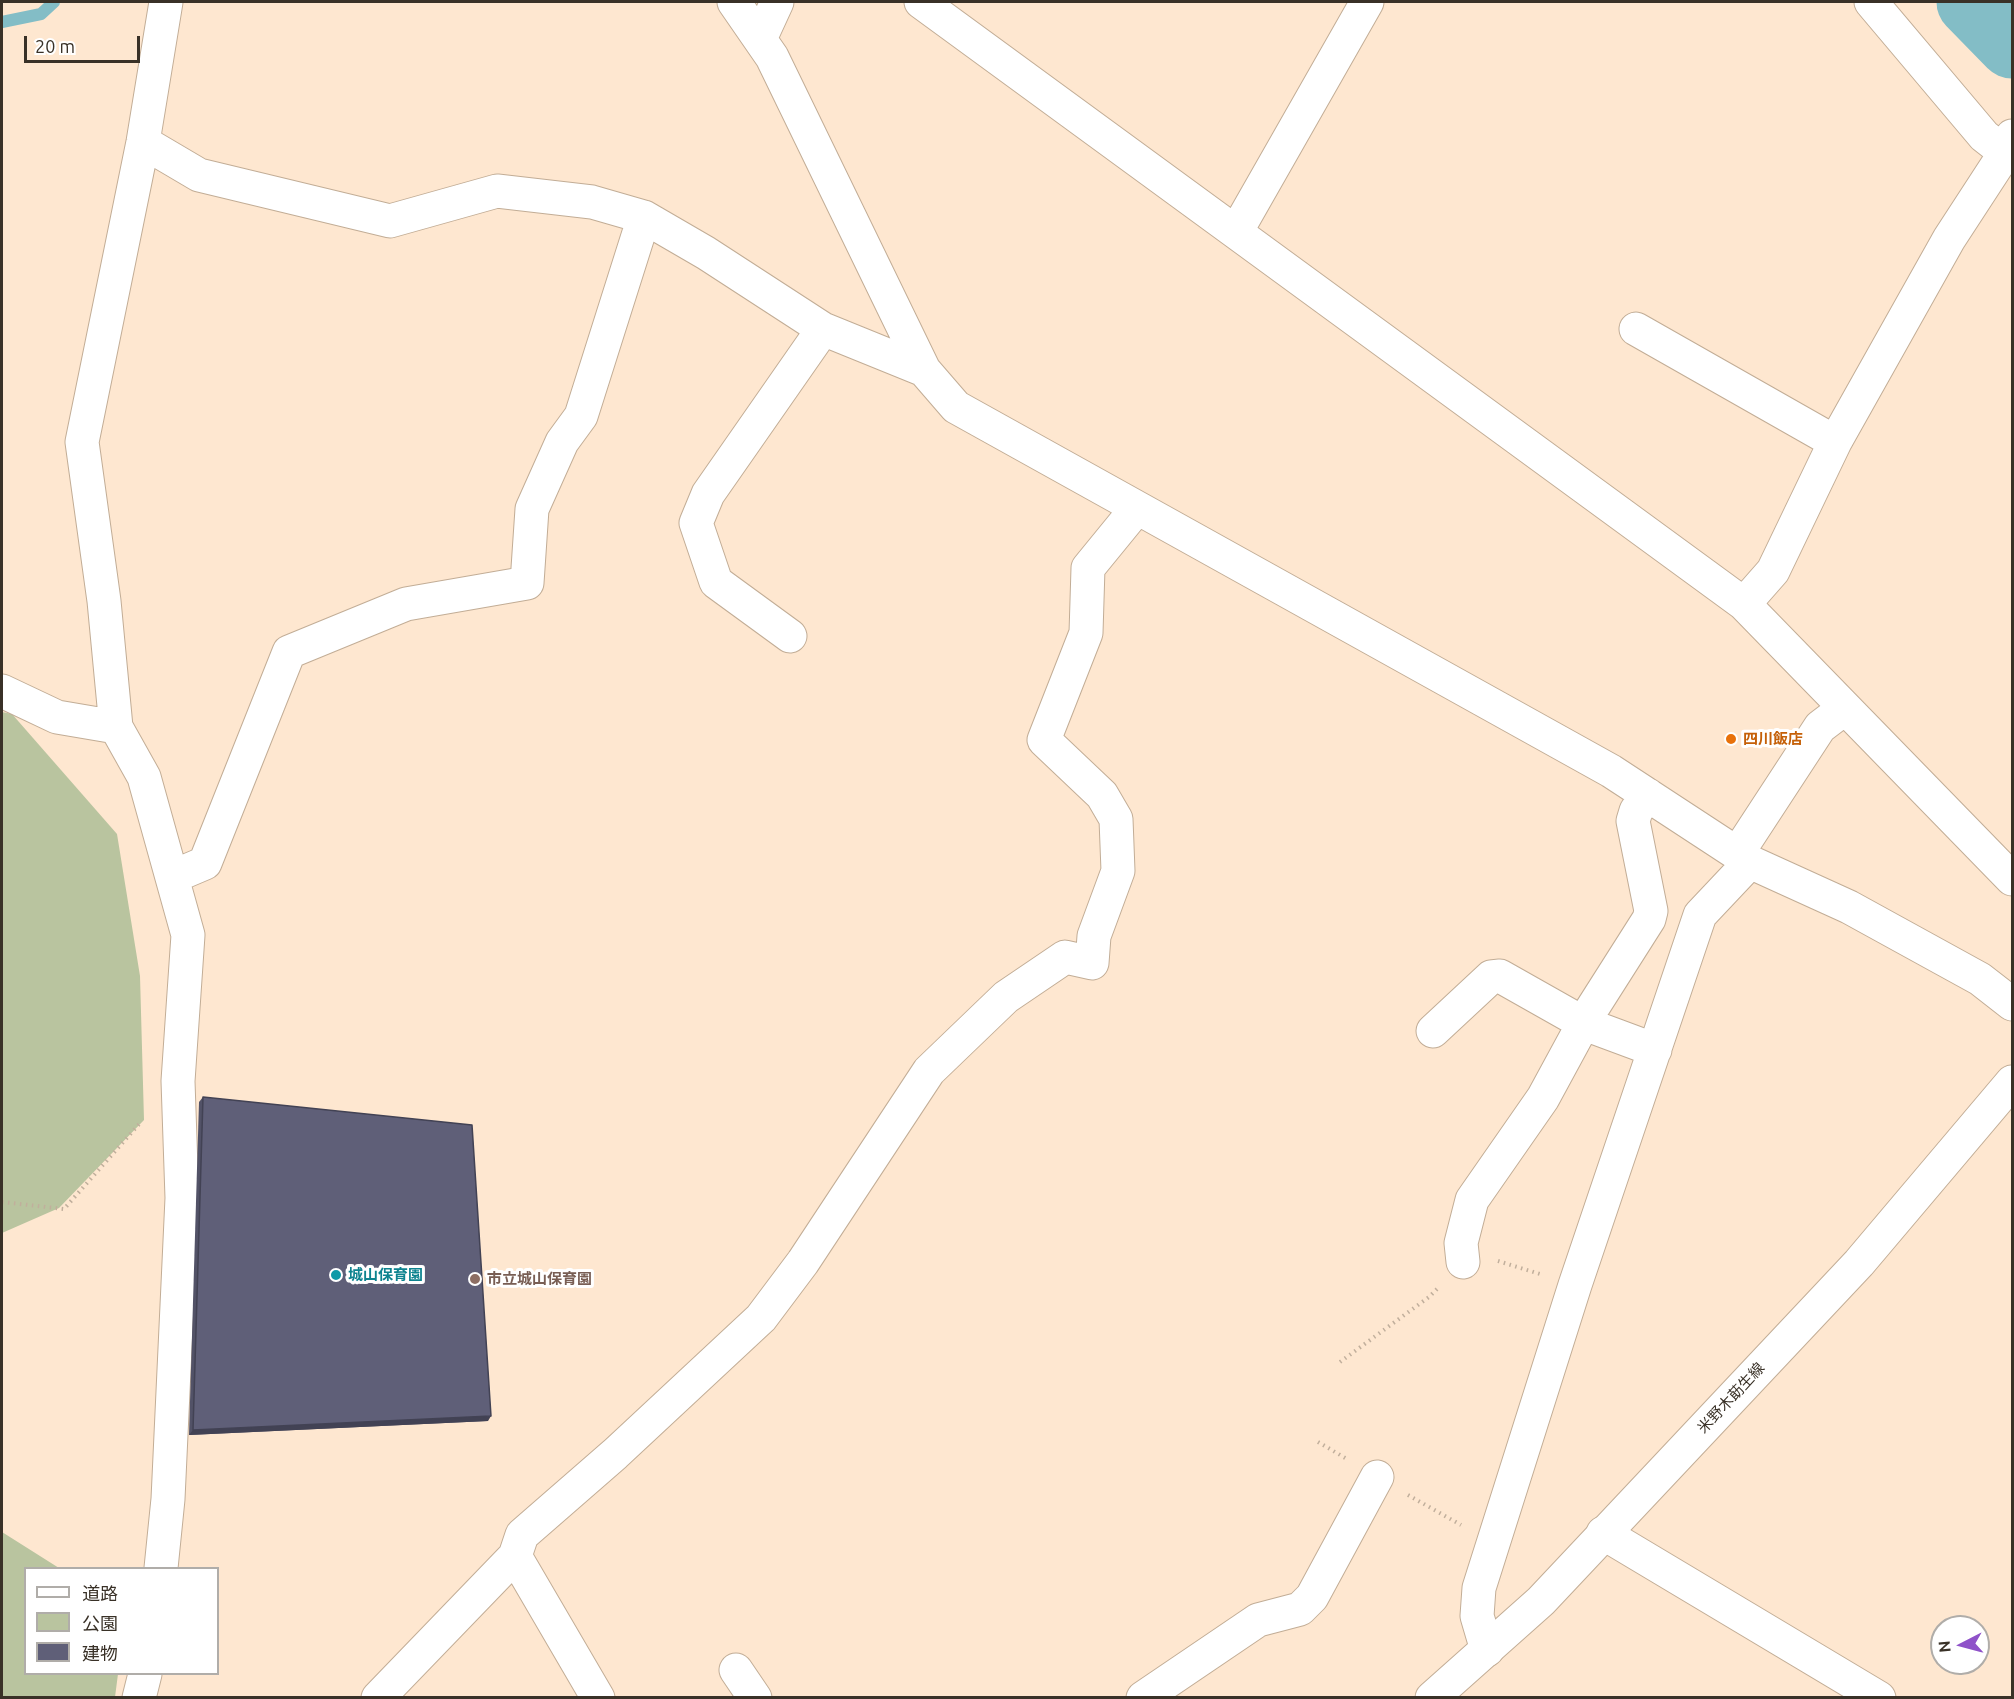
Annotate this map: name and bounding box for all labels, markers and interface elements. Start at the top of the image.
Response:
scale bar [27,24,142,62]
text: 20 m [35,36,75,56]
place label: 四川飯店 [1743,730,1803,748]
marker: 四川飯店 [1724,732,1738,746]
place label: 城山保育園 [348,1266,423,1284]
marker: 城山保育園 [329,1268,343,1282]
place label: 市立城山保育園 [487,1270,592,1288]
marker: 市立城山保育園 [468,1272,482,1286]
street label: 米野木莇生線 [1694,1359,1768,1437]
legend [24,1567,219,1675]
text: 道路 [82,1583,118,1603]
text: 公園 [82,1613,118,1633]
north arrow [1930,1615,1990,1675]
text: N [1935,1640,1954,1654]
text: 建物 [82,1643,118,1663]

